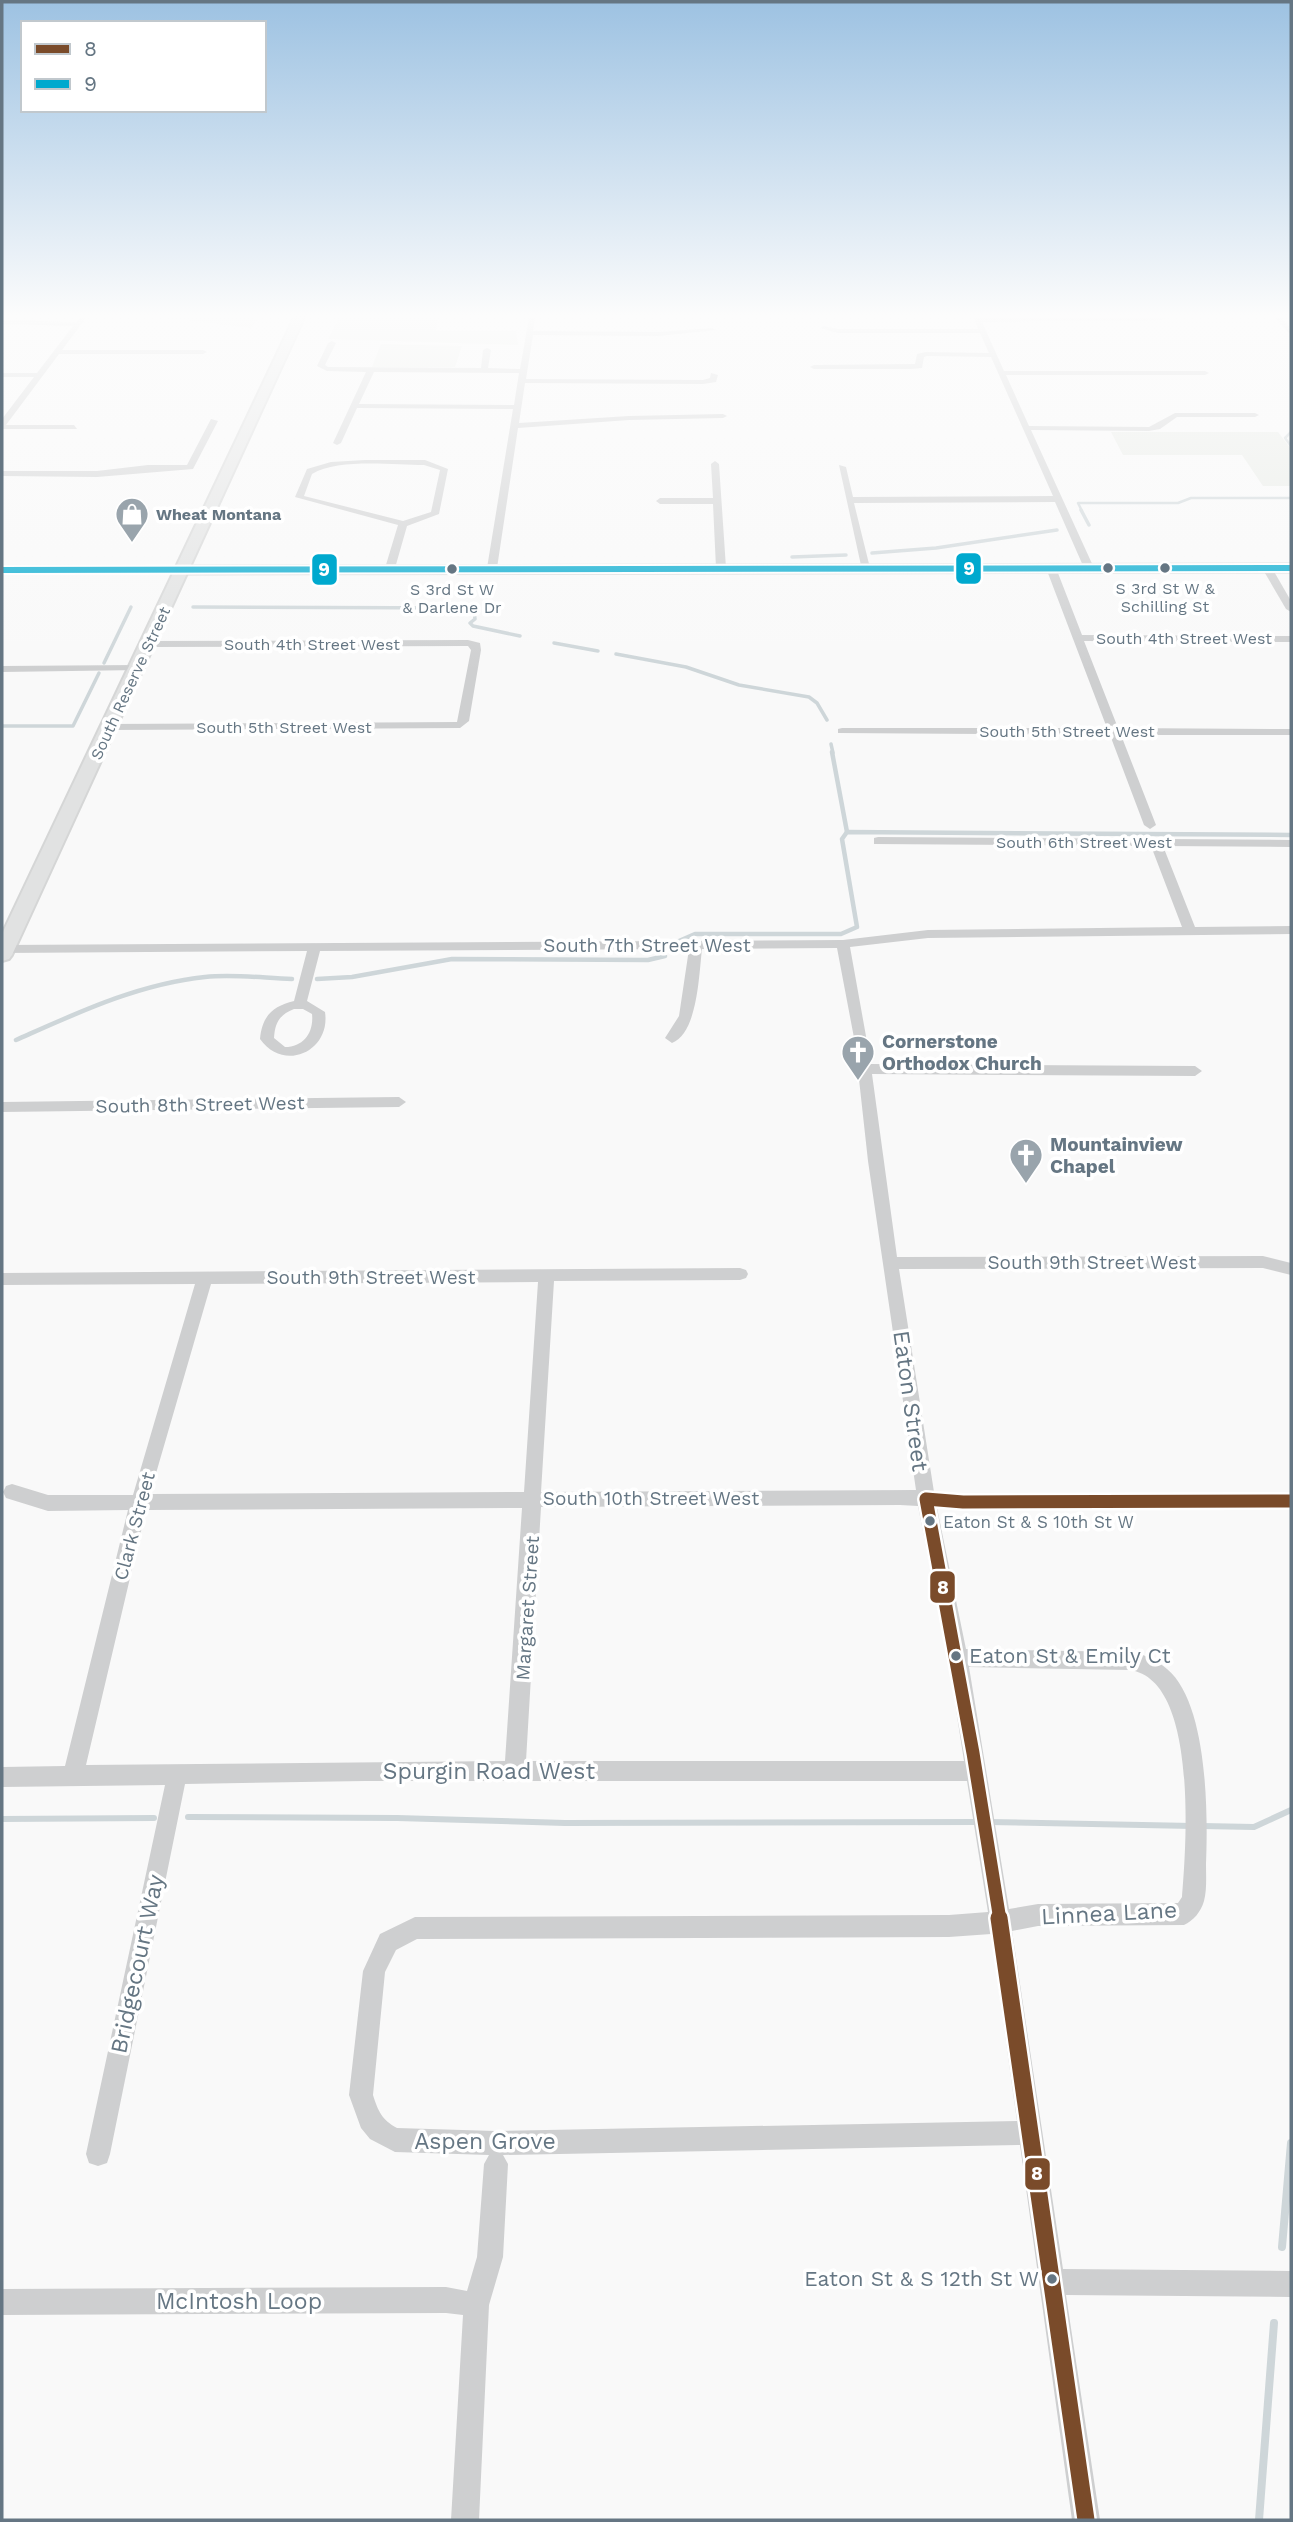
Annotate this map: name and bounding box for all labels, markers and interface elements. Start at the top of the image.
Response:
legend [21,21,266,112]
text: 8 [84,36,97,61]
text: 9 [84,71,97,96]
shop icon: Wheat Montana [113,495,151,544]
place label: Wheat Montana [156,505,282,524]
line badge: 9 [955,552,982,585]
line badge: 9 [311,553,338,586]
text: 9 [963,557,975,580]
text: 9 [318,558,330,581]
unlabelled marker [1101,561,1115,575]
marker: S 3rd St W & Schilling St [1158,561,1172,575]
marker: S 3rd St W & Darlene Dr [445,562,459,576]
place label: S 3rd St W & Schilling St [1115,579,1216,616]
place label: S 3rd St W & Darlene Dr [402,580,502,617]
street label: South Reserve Street [87,603,174,763]
street label: South 4th Street West [1096,629,1272,648]
street label: South 4th Street West [224,635,400,654]
street label: South 5th Street West [196,718,372,737]
street label: South 5th Street West [979,722,1155,741]
street label: South 6th Street West [996,833,1172,852]
street label: South 7th Street West [543,934,751,957]
place label: Cornerstone Orthodox Church [882,1030,1042,1075]
church icon: Cornerstone Orthodox Church [839,1033,877,1082]
street label: South 8th Street West [95,1091,305,1118]
place label: Mountainview Chapel [1050,1133,1183,1178]
church icon: Mountainview Chapel [1007,1136,1045,1185]
street label: South 9th Street West [987,1251,1197,1274]
street label: South 9th Street West [266,1266,476,1289]
street label: Eaton Street [887,1329,934,1474]
street label: Clark Street [109,1469,160,1583]
street label: South 10th Street West [543,1487,759,1510]
place label: Eaton St & S 10th St W [943,1512,1134,1532]
marker: Eaton St & S 10th St W [923,1514,937,1528]
street label: Margaret Street [511,1535,544,1681]
line badge: 8 [929,1570,956,1604]
text: 8 [937,1576,949,1599]
place label: Eaton St & Emily Ct [969,1643,1171,1668]
marker: Eaton St & Emily Ct [949,1649,963,1663]
street label: Spurgin Road West [383,1758,595,1785]
street label: Bridgecourt Way [105,1872,170,2056]
street label: Linnea Lane [1040,1896,1178,1931]
street label: Aspen Grove [414,2128,556,2155]
line badge: 8 [1024,2157,1051,2191]
text: 8 [1031,2162,1043,2185]
place label: Eaton St & S 12th St W [804,2266,1039,2291]
marker: Eaton St & S 12th St W [1045,2272,1059,2286]
street label: McIntosh Loop [156,2288,322,2315]

